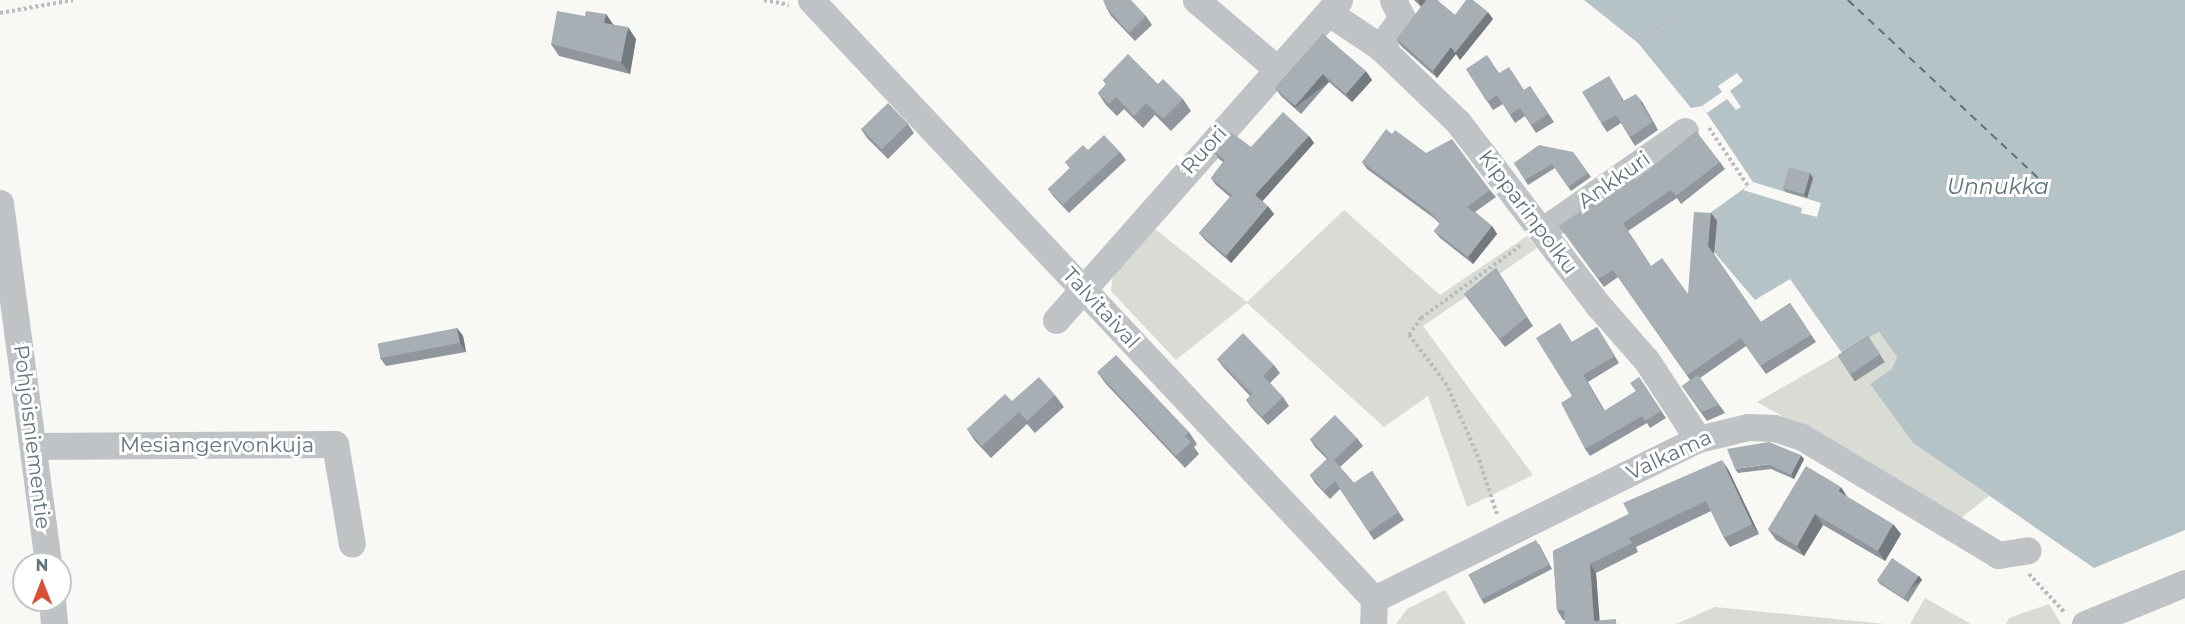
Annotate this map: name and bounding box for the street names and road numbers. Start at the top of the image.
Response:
street label: Ruori [1176,121,1232,179]
street label: Kipparinpolku [1473,145,1583,279]
street label: Ankkuri [1573,146,1655,214]
street label: Talvitaival [1057,262,1145,354]
street label: Pohjoisniementie [8,343,56,531]
street label: Valkama [1622,424,1716,486]
street label: Mesiangervonkuja [120,432,314,458]

